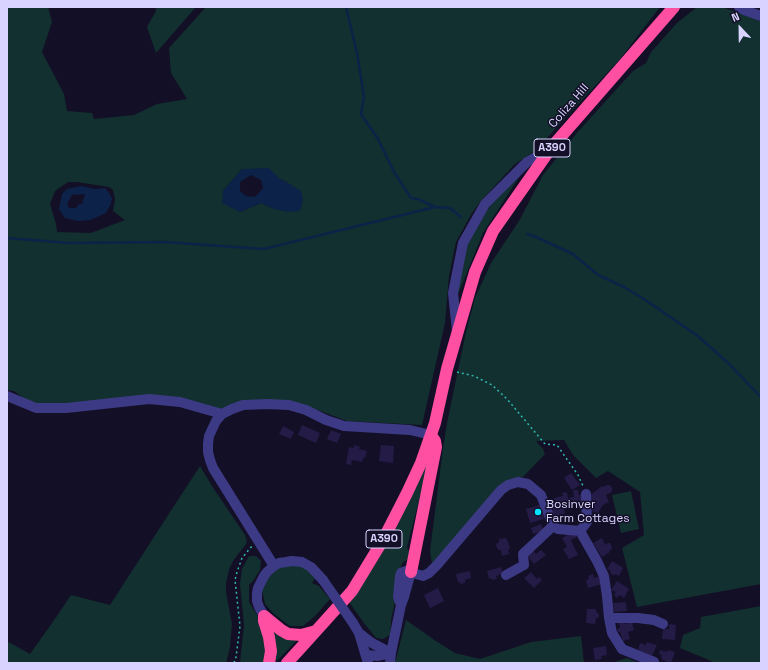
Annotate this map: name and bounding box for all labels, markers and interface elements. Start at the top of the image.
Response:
north arrow [720,8,760,48]
text: N [729,9,742,25]
street label: Coliza Hill [546,81,592,131]
road number: A390 [534,139,570,157]
place label: Bosinver Farm Cottages [546,498,630,526]
marker: Bosinver Farm Cottages [533,507,543,517]
road number: A390 [366,530,402,548]

